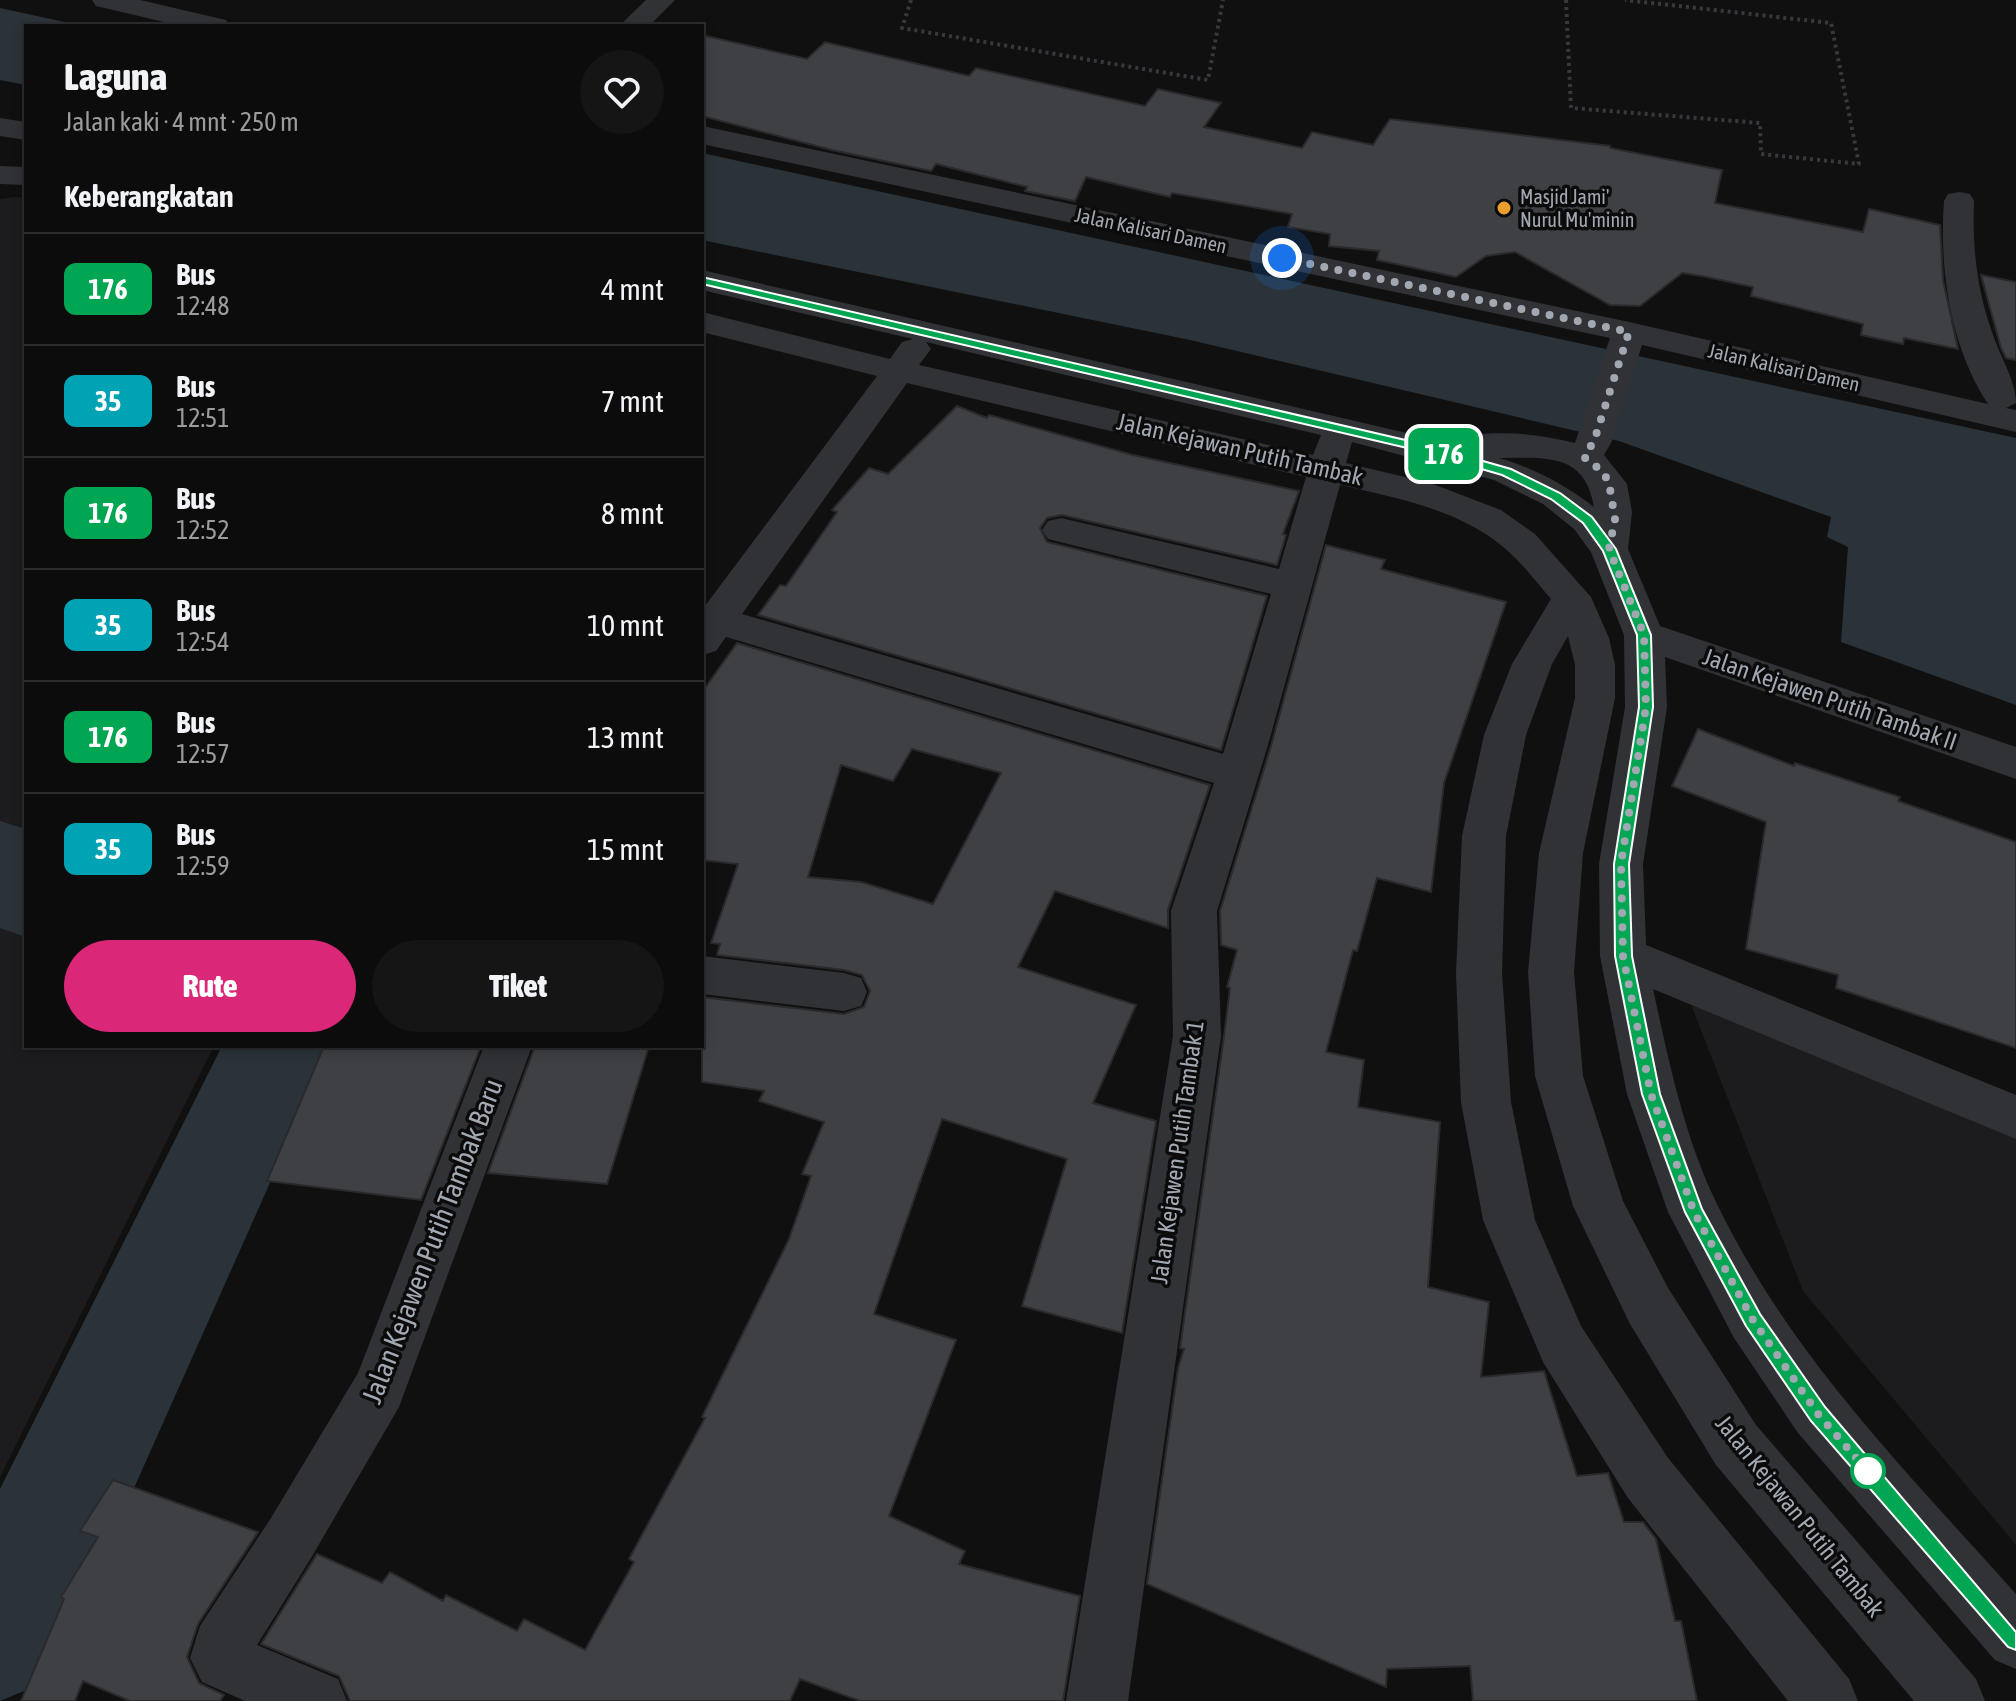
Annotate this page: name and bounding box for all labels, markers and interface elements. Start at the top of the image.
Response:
button: heart [580,50,664,134]
text: Laguna [64,55,167,98]
text: Jalan kaki · 4 mnt · 250 m [64,107,299,137]
text: Keberangkatan [64,179,234,213]
place label: Masjid Jami' Nurul Mu'minin [1520,185,1634,231]
marker: Masjid Jami' Nurul Mu'minin [1495,199,1513,217]
street label: Jalan Kalisari Damen [1073,203,1229,257]
your location [1262,238,1302,278]
text: Bus [176,257,215,291]
text: 4 mnt [601,272,664,306]
text: 176 [88,273,128,305]
text: 12:48 [176,291,230,321]
street label: Jalan Kalisari Damen [1706,338,1862,396]
text: Bus [176,369,215,403]
text: 7 mnt [601,384,664,418]
text: 35 [95,385,121,417]
text: 12:51 [176,403,230,433]
street label: Jalan Kejawan Putih Tambak [1114,408,1366,491]
line badge: 176 [1398,428,1490,480]
text: 176 [1424,438,1464,470]
text: Bus [176,481,215,515]
text: 8 mnt [601,496,664,530]
text: 176 [88,497,128,529]
text: 12:52 [176,515,230,545]
text: Bus [176,593,215,627]
text: 10 mnt [587,608,664,642]
text: 35 [95,609,121,641]
text: 12:54 [176,627,230,657]
street label: Jalan Kejawen Putih Tambak II [1700,643,1960,755]
text: Bus [176,705,215,739]
text: 13 mnt [587,720,664,754]
text: 176 [88,721,128,753]
text: 12:57 [176,739,230,769]
text: Bus [176,817,215,851]
text: 15 mnt [587,832,664,866]
text: 35 [95,833,121,865]
text: 12:59 [176,851,230,881]
button: Rute [64,940,356,1032]
button: Tiket [372,940,664,1032]
street label: Jalan Kejawen Putih Tambak 1 [1145,1019,1209,1285]
street label: Jalan Kejawen Putih Tambak Baru [355,1074,509,1408]
street label: Jalan Kejawan Putih Tambak [1710,1410,1890,1623]
unlabelled marker [1851,1454,1885,1488]

